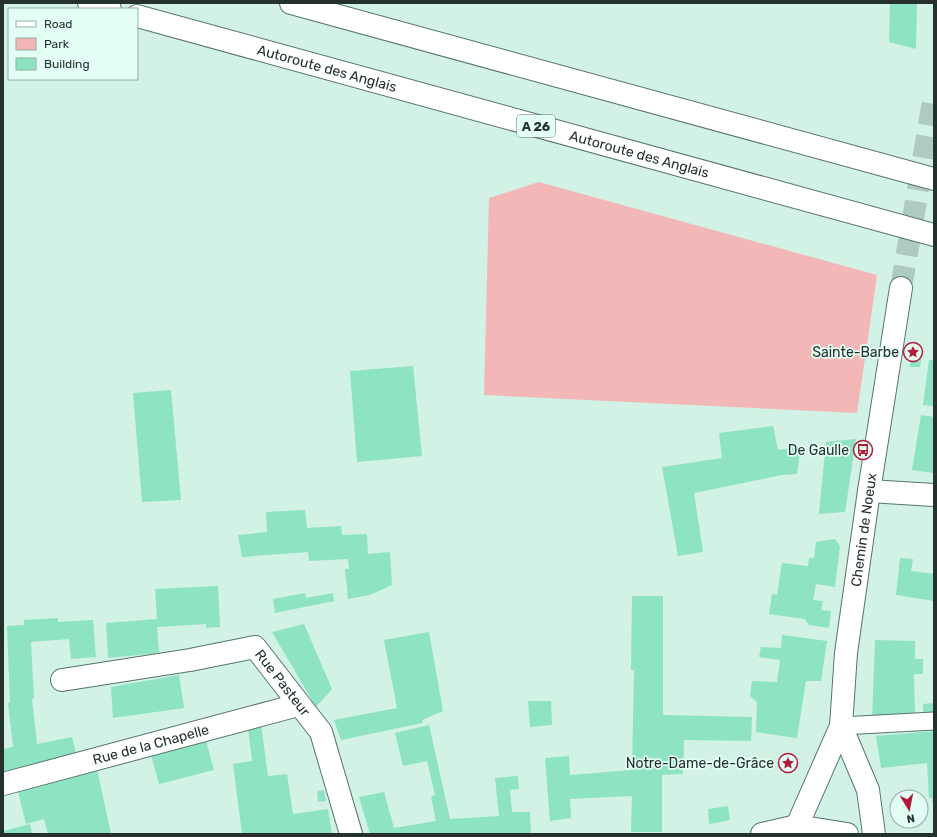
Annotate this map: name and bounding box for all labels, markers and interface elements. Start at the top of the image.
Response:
legend [8,8,138,80]
text: Road [44,17,72,31]
text: Park [44,37,70,51]
street label: Autoroute des Anglais [255,41,399,95]
text: Building [44,57,90,71]
road number: A 26 [517,115,555,137]
street label: Autoroute des Anglais [568,127,711,181]
place icon: Sainte-Barbe [902,341,924,363]
place label: Sainte-Barbe [812,344,899,361]
bus stop icon: De Gaulle [852,439,874,461]
place label: De Gaulle [788,442,849,459]
street label: Chemin de Noeux [847,471,880,588]
street label: Rue Pasteur [252,646,314,720]
street label: Rue de la Chapelle [91,721,211,768]
place icon: Notre-Dame-de-Grâce [777,752,799,774]
place label: Notre-Dame-de-Grâce [626,755,774,772]
north arrow [889,789,929,829]
text: N [906,811,916,825]

